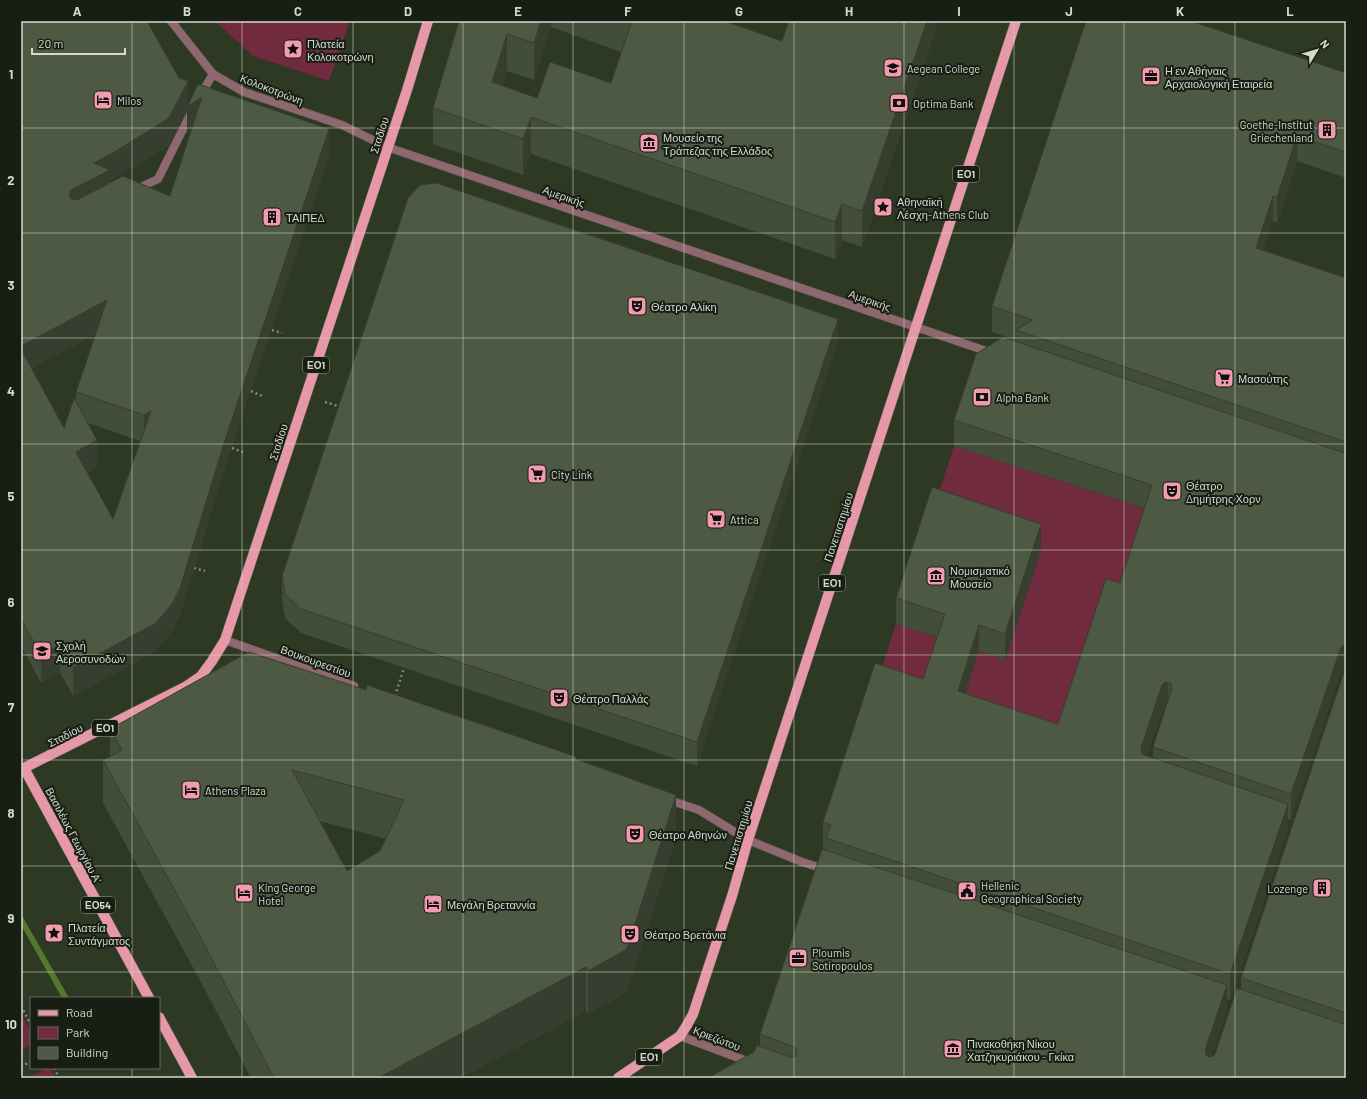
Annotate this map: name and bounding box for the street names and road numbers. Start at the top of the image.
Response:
street label: Κολοκοτρώνη [239,71,305,107]
street label: Σταδίου [367,115,391,155]
road number: ΕΟ1 [953,166,979,182]
street label: Αμερικής [541,183,587,209]
street label: Αμερικής [847,287,893,313]
road number: ΕΟ1 [303,357,329,373]
street label: Σταδίου [266,422,290,462]
street label: Πανεπιστημίου [821,491,855,563]
road number: ΕΟ1 [819,575,845,591]
street label: Βουκουρεστίου [279,642,353,680]
road number: ΕΟ1 [92,720,118,736]
street label: Σταδίου [45,721,85,749]
street label: Βασιλέως Γεωργίου Α' [43,785,105,885]
street label: Πανεπιστημίου [721,799,755,871]
road number: ΕΟ54 [81,897,115,913]
street label: Κριεζώτου [691,1023,743,1053]
road number: ΕΟ1 [636,1049,662,1065]

